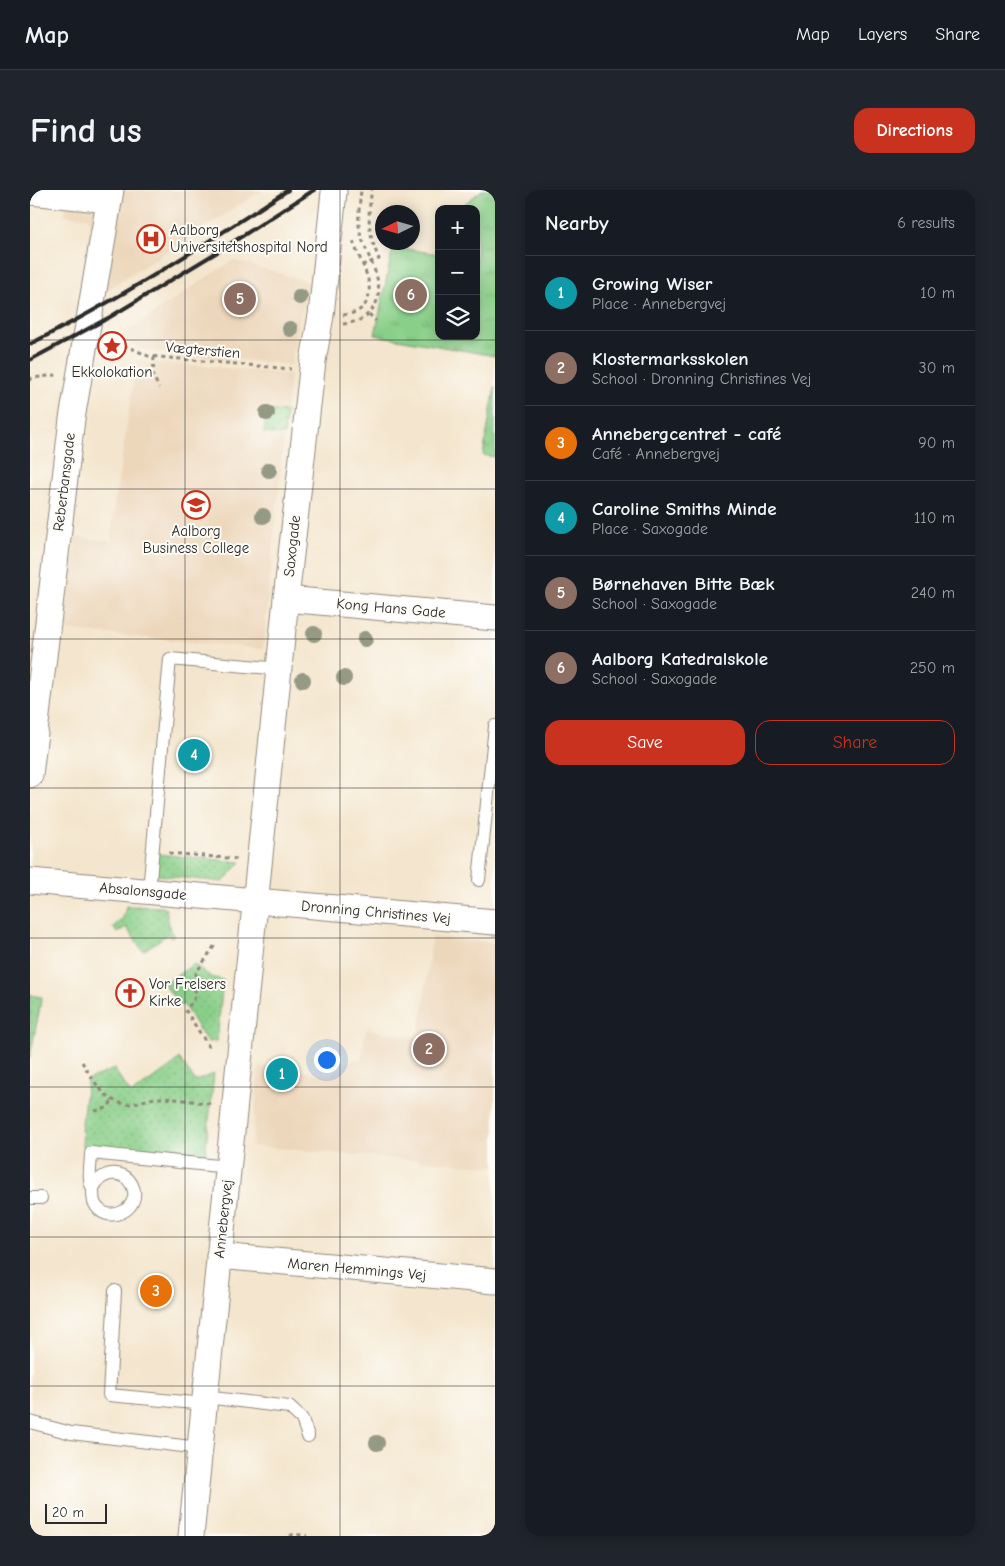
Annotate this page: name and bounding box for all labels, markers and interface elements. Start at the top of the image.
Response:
text: Map [25,21,69,49]
text: Map [796,24,830,45]
text: Layers [858,24,907,45]
text: Share [935,24,980,45]
button: Directions [854,108,975,153]
text: Find us [30,110,142,151]
north arrow [375,205,420,250]
map controls [435,205,480,340]
button: + [435,205,480,250]
text: Nearby [545,211,609,235]
text: 6 results [897,214,955,232]
place label: Aalborg Universitetshospital Nord [170,221,328,256]
hospital icon: Aalborg Universitetshospital Nord [136,224,166,254]
button: − [435,250,480,295]
text: Growing Wiser [592,273,712,295]
pin: 6 [395,276,427,314]
pin: 5 [224,280,256,318]
text: 1 [558,284,564,302]
text: 10 m [920,284,955,302]
button: layers [435,295,480,340]
text: Place · Annebergvej [592,295,726,313]
place icon: Ekkolokation [97,331,127,361]
street label: Vægterstien [165,338,241,362]
text: Klostermarksskolen [592,348,749,370]
text: 2 [557,359,565,377]
text: 30 m [919,359,955,377]
place label: Ekkolokation [71,363,153,381]
text: School · Dronning Christines Vej [592,370,811,388]
text: Annebergcentret - café [592,423,781,445]
street label: Reberbansgade [49,431,79,532]
text: 3 [557,434,565,452]
text: 90 m [918,434,955,452]
text: Café · Annebergvej [592,445,720,463]
school or university icon: Aalborg Business College [181,490,211,520]
text: Caroline Smiths Minde [592,498,777,520]
text: 4 [557,509,565,527]
text: 110 m [914,509,955,527]
street label: Saxogade [280,514,304,578]
text: Place · Saxogade [592,520,708,538]
place label: Aalborg Business College [143,522,250,557]
text: Børnehaven Bitte Bæk [592,573,774,595]
text: 5 [557,584,565,602]
text: 240 m [911,584,955,602]
street label: Kong Hans Gade [336,594,447,622]
text: School · Saxogade [592,595,717,613]
text: Aalborg Katedralskole [592,648,768,670]
text: 6 [557,659,565,677]
text: 250 m [910,659,955,677]
text: School · Saxogade [592,670,717,688]
button: Save [545,720,745,765]
button: Share [755,720,955,765]
pin: 4 [178,736,210,774]
street label: Absalonsgade [99,878,188,904]
street label: Dronning Christines Vej [300,896,452,928]
place label: Vor Frelsers Kirke [149,975,226,1010]
church icon: Vor Frelsers Kirke [115,978,145,1008]
pin: 2 [413,1030,445,1068]
your location [314,1047,340,1073]
pin: 1 [266,1055,298,1093]
street label: Annebergvej [210,1179,236,1259]
street label: Maren Hemmings Vej [287,1254,427,1284]
pin: 3 [140,1272,172,1310]
scale bar [45,1501,108,1524]
text: 20 m [52,1504,84,1521]

